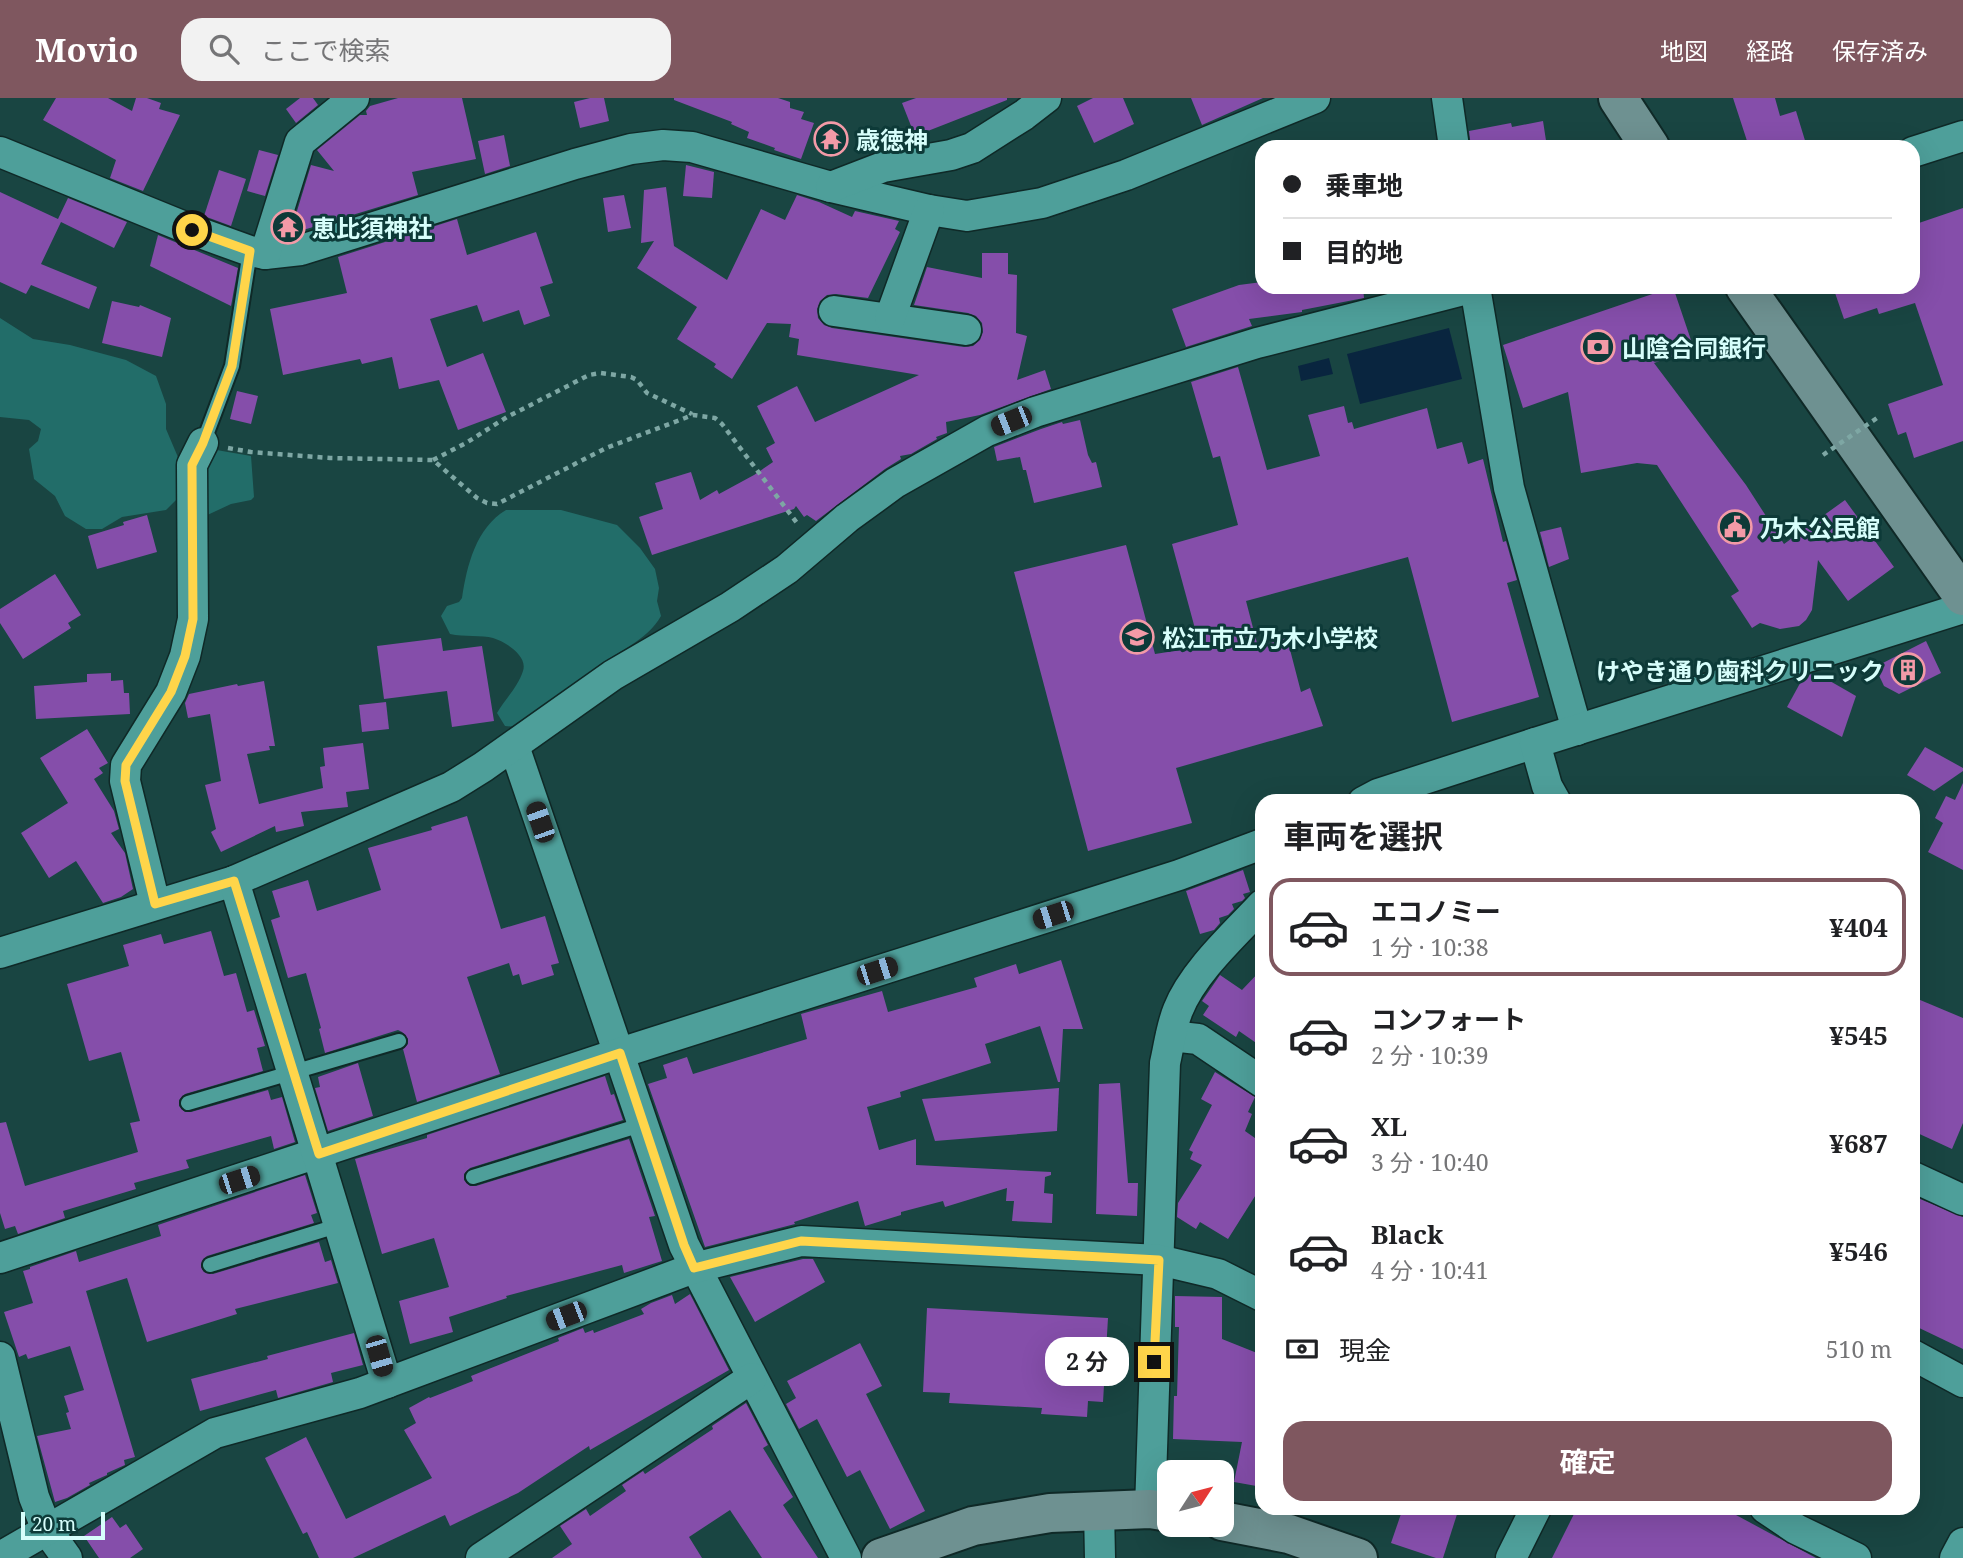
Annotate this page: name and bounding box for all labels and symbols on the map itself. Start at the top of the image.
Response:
temple icon: 歳徳神 [812,120,850,158]
place label: 歳徳神 [856,123,928,156]
temple icon: 恵比須神社 [269,208,307,246]
place label: 恵比須神社 [312,211,432,244]
route start [176,214,208,246]
bank icon: 山陰合同銀行 [1579,328,1617,366]
place label: 山陰合同銀行 [1622,331,1766,364]
car [988,403,1035,439]
public building icon: 乃木公民館 [1716,508,1754,546]
place label: 乃木公民館 [1760,511,1880,544]
school or university icon: 松江市立乃木小学校 [1118,618,1156,656]
place label: 松江市立乃木小学校 [1162,621,1378,654]
building icon: けやき通り歯科クリニック [1889,651,1927,689]
place label: けやき通り歯科クリニック [1596,654,1884,687]
car [524,799,557,845]
car [1030,899,1077,931]
car [854,955,901,987]
car [216,1164,263,1196]
car [543,1299,590,1333]
car [364,1333,395,1379]
callout: 2 分 [1046,1338,1130,1386]
route end [1138,1346,1170,1378]
north arrow [1157,1460,1234,1536]
scale bar [21,1509,105,1541]

